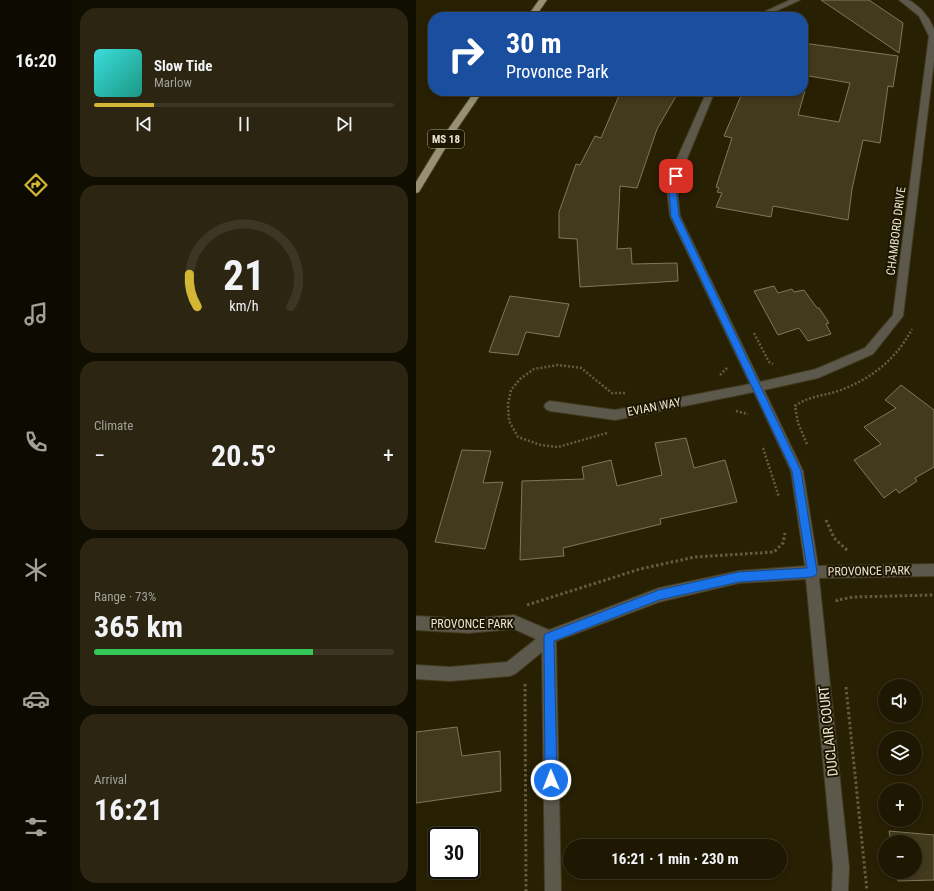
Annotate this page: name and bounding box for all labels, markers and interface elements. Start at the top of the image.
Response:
text: 30 m [506,27,562,60]
icon: right [440,28,492,80]
text: 16:20 [15,50,57,71]
text: Slow Tide [154,57,212,75]
text: Provonce Park [506,61,609,82]
text: Marlow [154,75,192,90]
icon: previous [133,113,155,135]
icon: pause [233,113,255,135]
icon: next [333,113,355,135]
road number: MS 18 [428,130,464,148]
pin [659,159,693,193]
icon: arrive [665,165,687,187]
icon: directions [22,171,50,199]
street label: CHAMBORD DRIVE [884,186,908,276]
text: 21 [223,251,265,300]
text: km/h [229,297,259,313]
icon: music [22,300,50,328]
street label: EVIAN WAY [626,395,683,419]
text: Climate [94,418,133,433]
icon: phone [22,428,50,456]
text: 20.5° [211,438,277,473]
text: − [94,443,105,468]
text: + [383,443,394,468]
icon: climate [22,556,50,584]
street label: PROVONCE PARK [828,563,911,579]
text: Range · 73% [94,589,156,604]
text: 365 km [94,609,183,644]
street label: PROVONCE PARK [431,617,514,631]
map controls [878,679,922,879]
button: sound [878,679,922,723]
icon: car [22,685,50,713]
street label: DUCLAIR COURT [815,685,841,777]
button: layers [878,731,922,775]
position arrow [530,759,572,801]
text: Arrival [94,772,127,787]
button: + [878,783,922,827]
text: 16:21 [94,792,163,827]
icon: filters [22,813,50,841]
speed limit sign: 30 [428,827,480,879]
button: − [878,835,922,879]
text: 16:21 · 1 min · 230 m [611,850,739,868]

